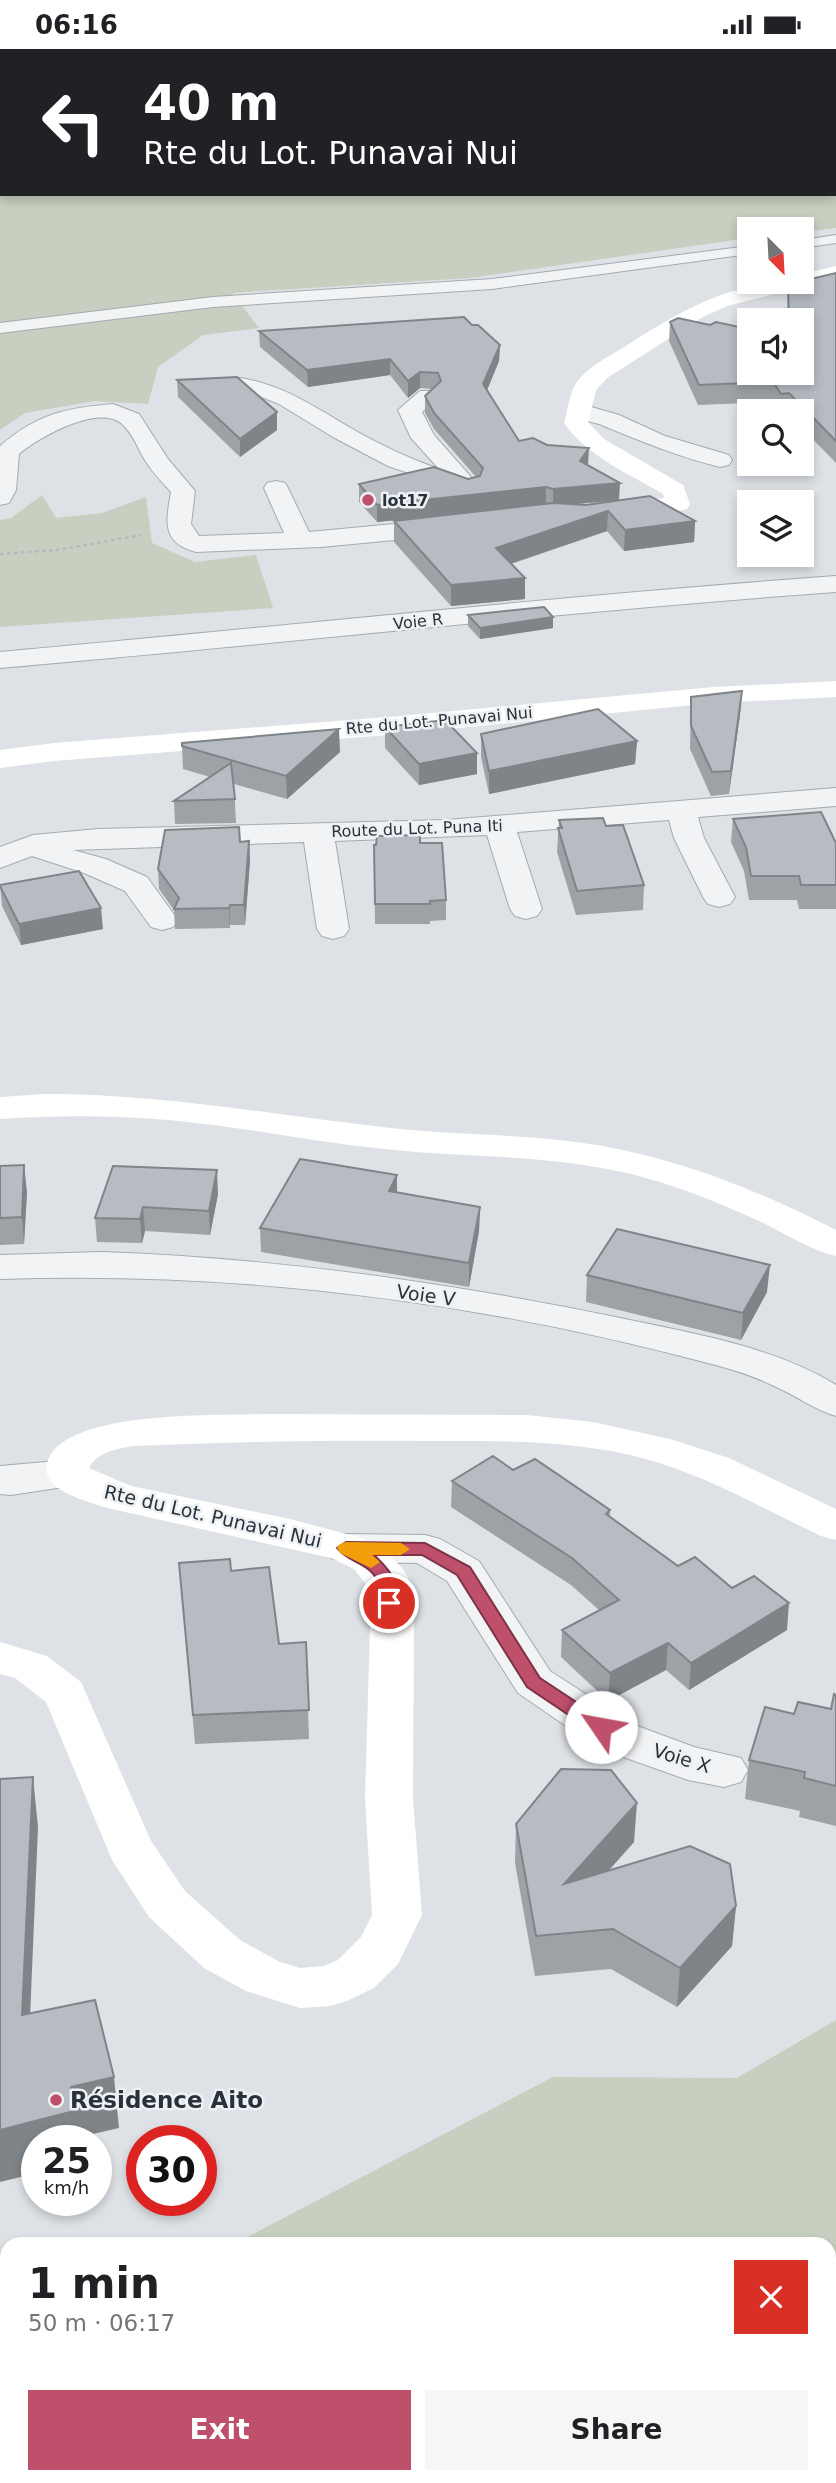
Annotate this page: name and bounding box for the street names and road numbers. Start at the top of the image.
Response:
street label: Voie R [392,609,444,634]
street label: Rte du Lot. Punavai Nui [345,703,533,738]
street label: Route du Lot. Puna Iti [331,816,503,841]
street label: Voie V [395,1280,457,1310]
street label: Rte du Lot. Punavai Nui [102,1480,324,1552]
street label: Voie X [650,1739,714,1777]

